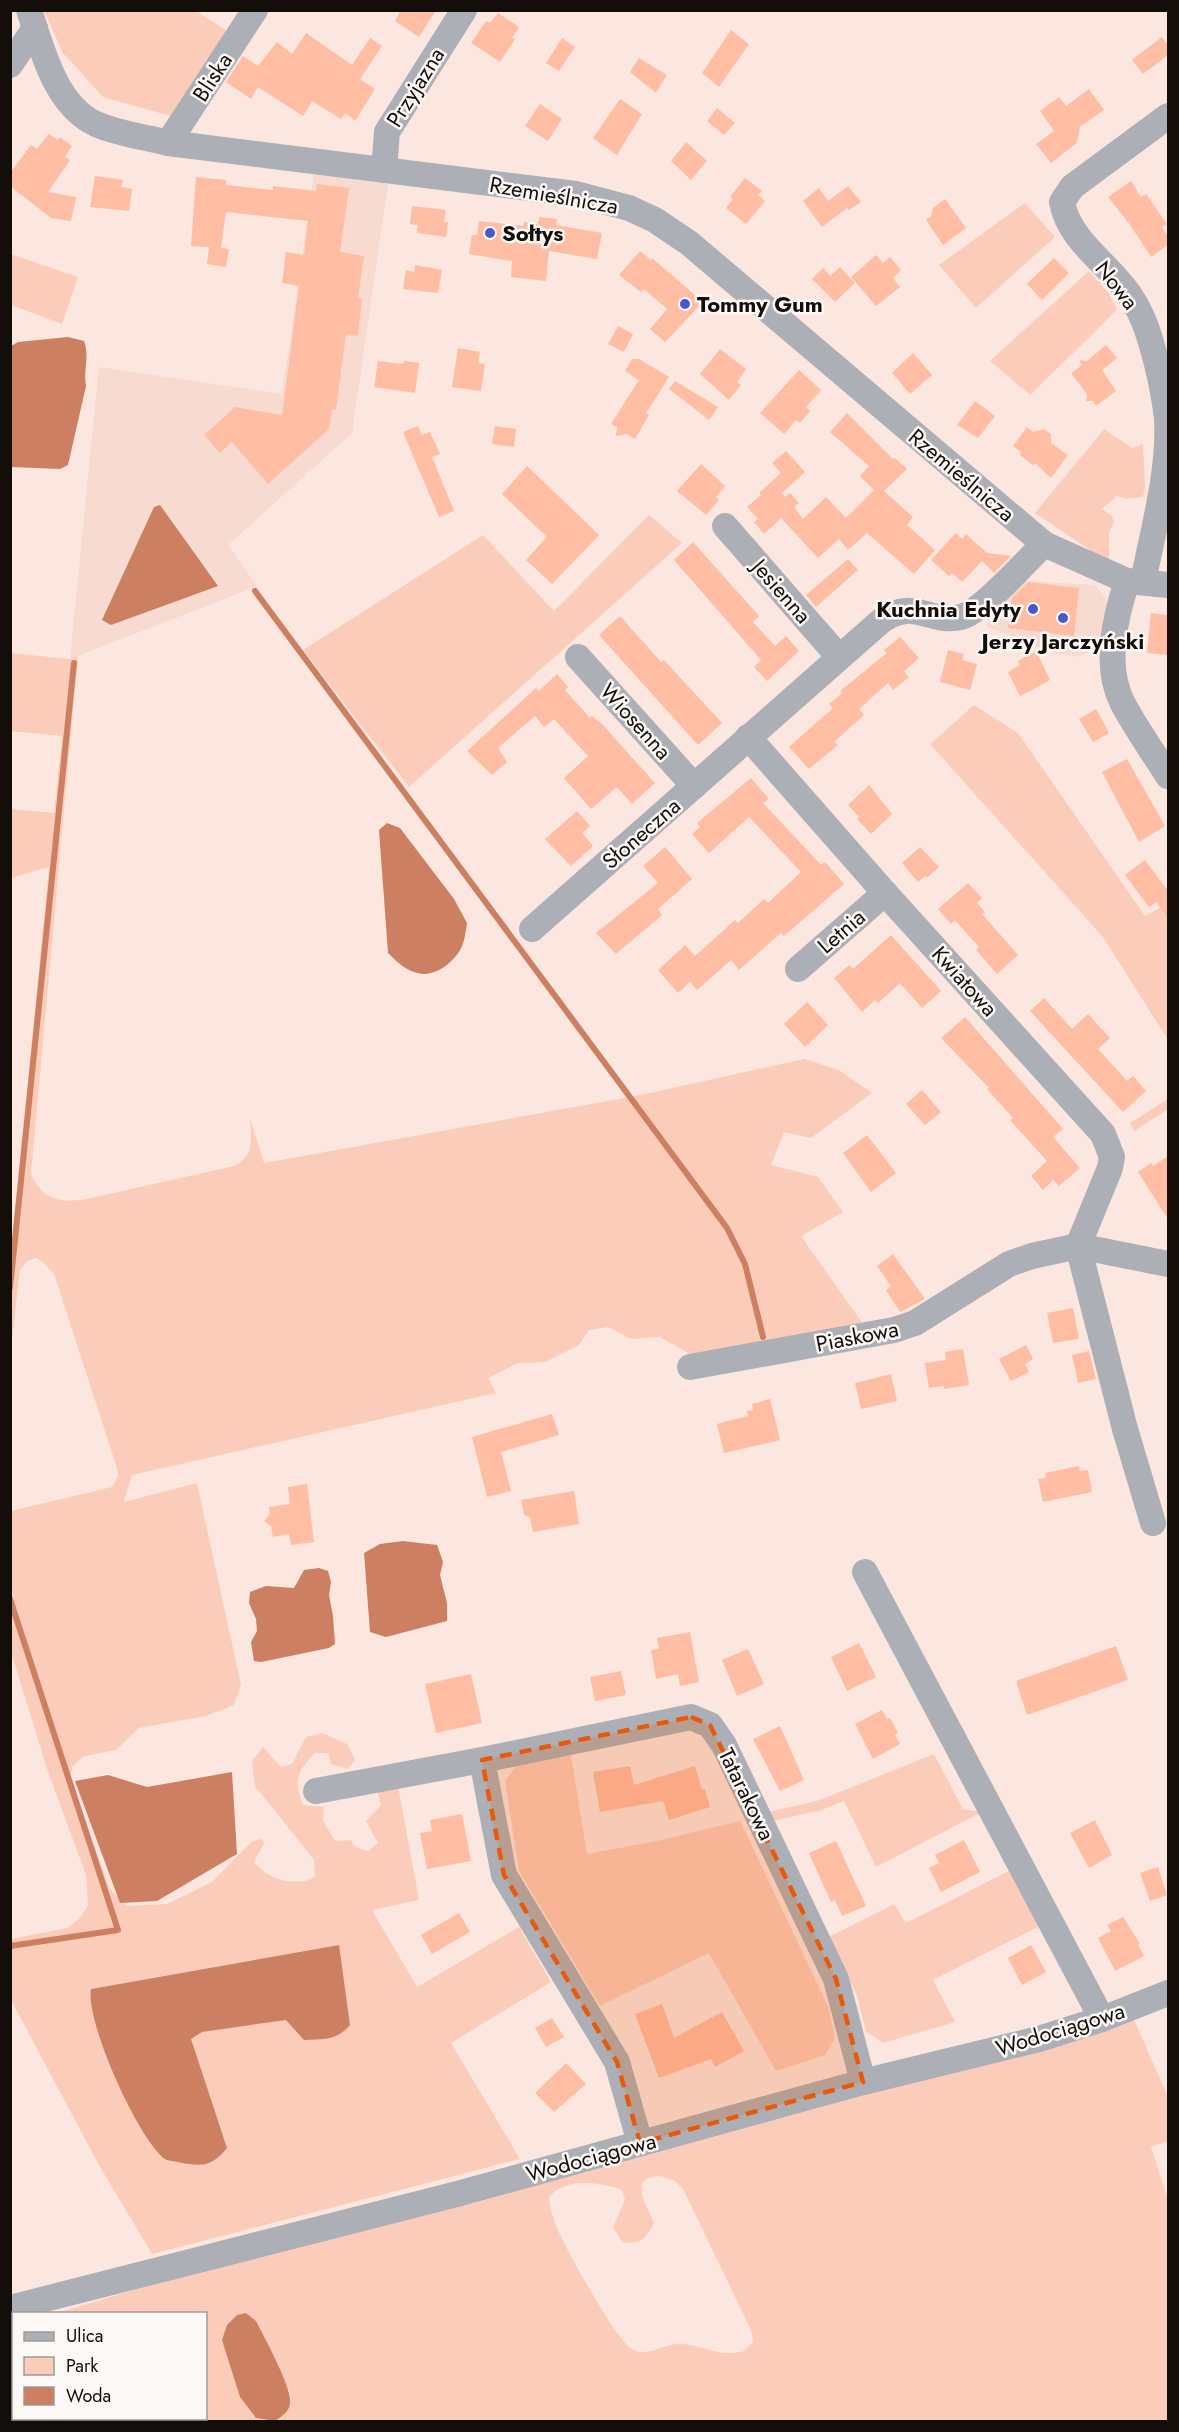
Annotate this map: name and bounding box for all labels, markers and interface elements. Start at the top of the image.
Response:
street label: Przyjazna [378,41,452,133]
street label: Bliska [184,46,240,108]
street label: Rzemieślnicza [487,168,621,222]
place label: Sołtys [502,217,563,249]
marker: Sołtys [483,226,497,240]
street label: Nowa [1088,254,1146,316]
place label: Tommy Gum [697,288,823,320]
marker: Tommy Gum [678,297,692,311]
street label: Rzemieślnicza [902,421,1022,529]
street label: Jesienna [743,549,819,630]
place label: Kuchnia Edyty [876,593,1022,625]
marker: Kuchnia Edyty [1026,602,1040,616]
marker: Jerzy Jarczyński [1056,611,1070,625]
place label: Jerzy Jarczyński [978,625,1144,657]
street label: Wiosenna [593,676,679,766]
street label: Słoneczna [595,790,687,876]
street label: Letnia [810,901,872,961]
street label: Kwiatowa [925,939,1005,1023]
street label: Piaskowa [813,1312,901,1360]
street label: Tatarakowa [711,1742,783,1846]
street label: Wodociągowa [992,1994,1128,2064]
street label: Wodociągowa [522,2124,660,2190]
legend [12,2312,207,2420]
text: Ulica [66,2323,103,2349]
text: Park [66,2353,98,2379]
text: Woda [66,2383,111,2409]

